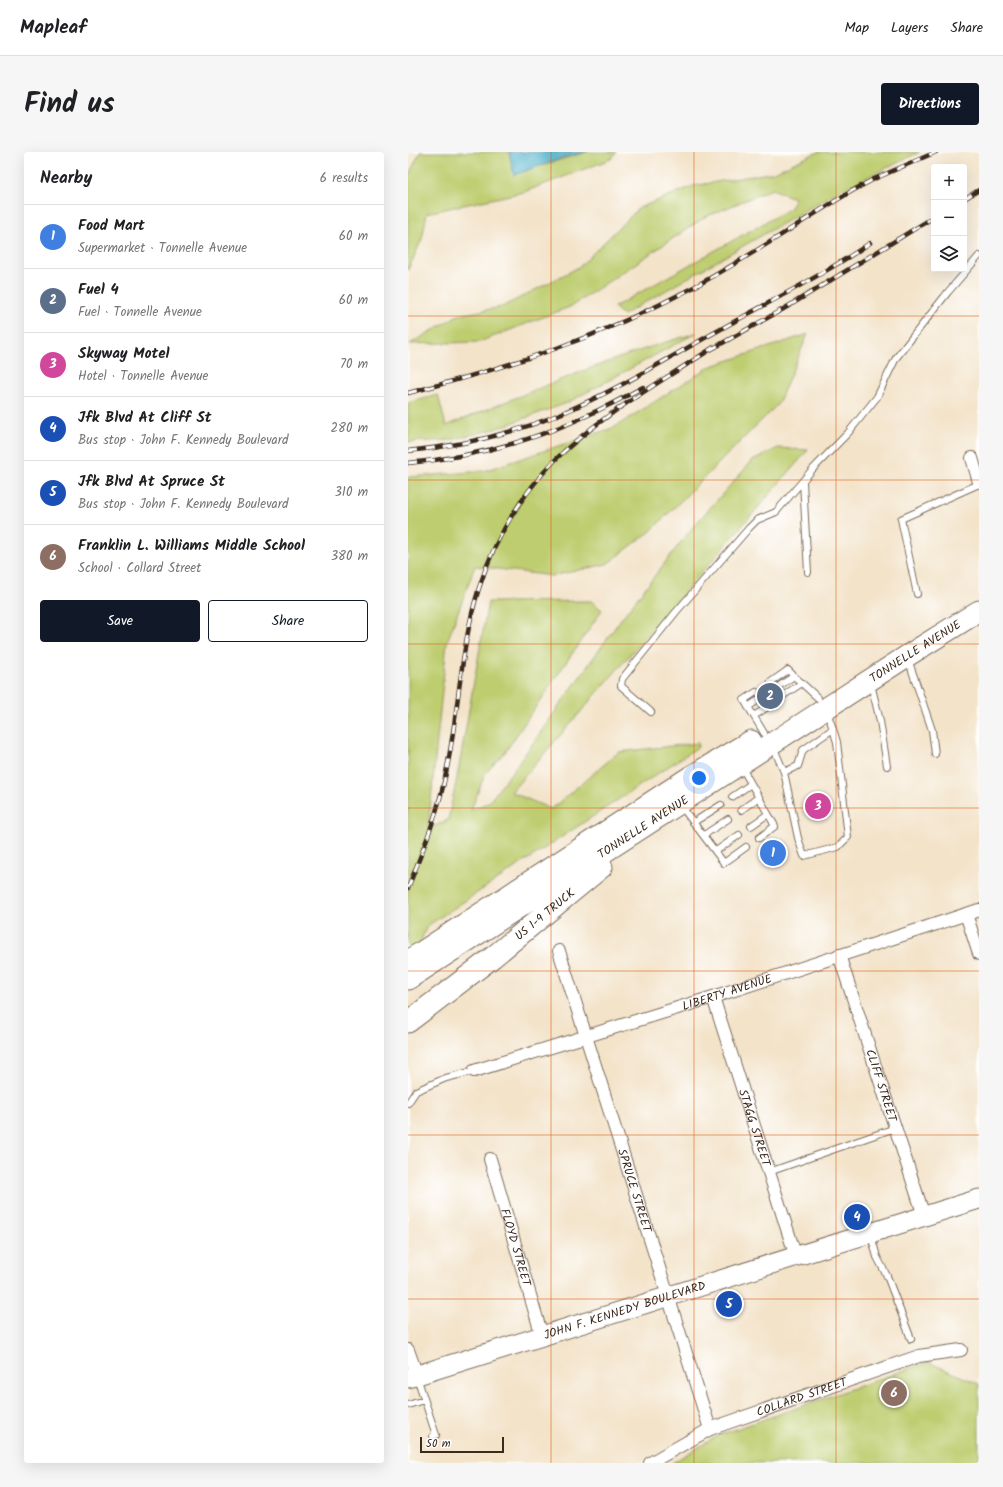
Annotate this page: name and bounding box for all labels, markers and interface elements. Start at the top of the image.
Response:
text: Mapleaf [20,13,87,43]
text: Map [845,17,869,39]
text: Layers [891,17,929,39]
text: Share [951,17,983,39]
text: Find us [24,82,115,127]
button: Directions [881,83,979,125]
map controls [931,164,967,272]
button: + [931,164,967,200]
text: Nearby [40,165,92,192]
text: 6 results [320,168,368,189]
button: − [931,200,967,236]
text: Food Mart [78,214,145,238]
text: 1 [51,226,55,247]
text: 60 m [339,226,368,247]
button: layers [931,236,967,272]
text: Supermarket · Tonnelle Avenue [78,238,247,259]
text: Fuel 4 [78,278,119,302]
text: 2 [49,290,57,311]
text: 60 m [339,290,368,311]
text: Fuel · Tonnelle Avenue [78,302,202,323]
text: Skyway Motel [78,342,170,366]
text: 3 [49,354,57,375]
text: 70 m [340,354,368,375]
text: Hotel · Tonnelle Avenue [78,366,208,387]
text: Jfk Blvd At Cliff St [78,406,212,430]
text: 4 [49,418,57,439]
text: 280 m [331,418,368,439]
text: Bus stop · John F. Kennedy Boulevard [78,430,289,451]
text: Jfk Blvd At Spruce St [78,470,225,494]
text: 5 [50,482,56,503]
text: 310 m [334,482,368,503]
text: Bus stop · John F. Kennedy Boulevard [78,494,289,515]
text: Franklin L. Williams Middle School [78,534,305,558]
text: 6 [49,546,57,567]
text: 380 m [331,546,368,567]
text: School · Collard Street [78,558,201,579]
button: Save [40,600,200,642]
button: Share [208,600,368,642]
street label: TONNELLE AVENUE [866,615,966,688]
pin: 2 [757,681,783,711]
your location [689,768,709,788]
street label: TONNELLE AVENUE [594,790,693,864]
pin: 3 [805,791,831,821]
pin: 1 [760,838,786,868]
street label: US 1-9 TRUCK [511,884,580,945]
street label: LIBERTY AVENUE [680,969,775,1016]
street label: CLIFF STREET [860,1047,902,1126]
street label: STAGG STREET [733,1087,776,1170]
street label: SPRUCE STREET [612,1146,657,1236]
pin: 4 [844,1202,870,1232]
street label: FLOYD STREET [495,1206,536,1290]
street label: JOHN F. KENNEDY BOULEVARD [541,1276,708,1345]
pin: 5 [716,1289,742,1319]
street label: COLLARD STREET [754,1372,851,1422]
pin: 6 [881,1378,907,1408]
scale bar [420,1435,504,1454]
text: 50 m [426,1435,451,1453]

